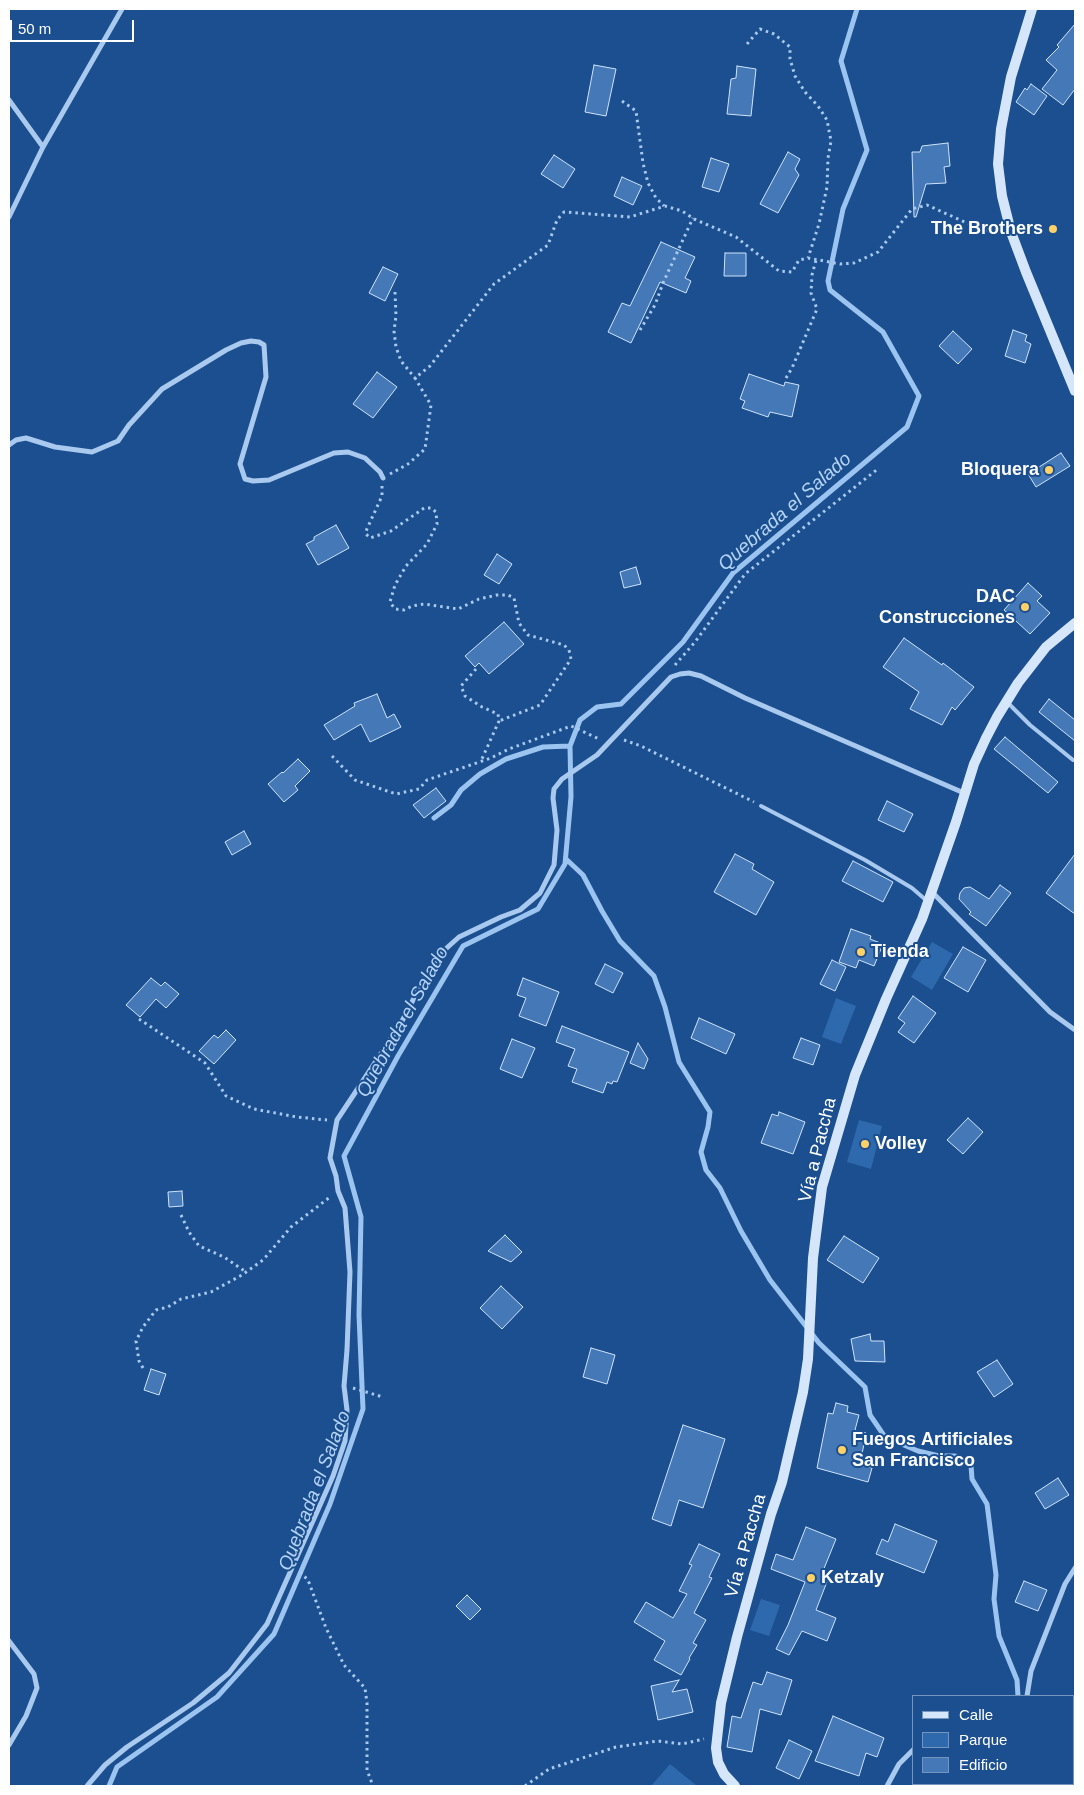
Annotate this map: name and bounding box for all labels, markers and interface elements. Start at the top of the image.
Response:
scale bar [12,10,136,42]
text: 50 m [18,20,51,37]
place label: The Brothers [931,218,1043,240]
marker: The Brothers [1047,223,1059,235]
water label: Quebrada el Salado [714,448,856,576]
place label: Bloquera [961,459,1039,481]
marker: Bloquera [1043,464,1055,476]
place label: DAC Construcciones [879,586,1015,628]
marker: DAC Construcciones [1019,601,1031,613]
place label: Tienda [871,941,929,963]
water label: Quebrada el Salado [352,943,454,1101]
marker: Tienda [855,946,867,958]
street label: Vía a Paccha [795,1095,841,1205]
place label: Volley [875,1133,927,1155]
marker: Volley [859,1138,871,1150]
water label: Quebrada el Salado [274,1408,356,1574]
place label: Fuegos Artificiales San Francisco [852,1429,1013,1472]
marker: Fuegos Artificiales San Francisco [836,1444,848,1456]
street label: Vía a Paccha [721,1492,771,1600]
place label: Ketzaly [821,1567,884,1589]
marker: Ketzaly [805,1572,817,1584]
legend [912,1695,1074,1785]
text: Calle [959,1706,993,1723]
text: Parque [959,1731,1007,1748]
text: Edificio [959,1756,1007,1773]

